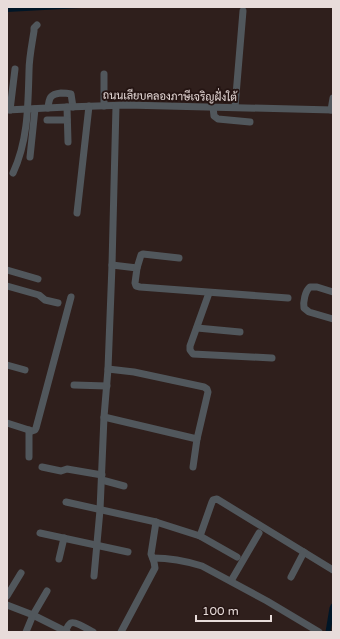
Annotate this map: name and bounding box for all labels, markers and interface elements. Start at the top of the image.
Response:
street label: ถนนเลียบคลองภาษีเจริญฝั่งใต้ [103,84,238,104]
scale bar [196,597,271,623]
text: 100 m [202,604,239,618]

